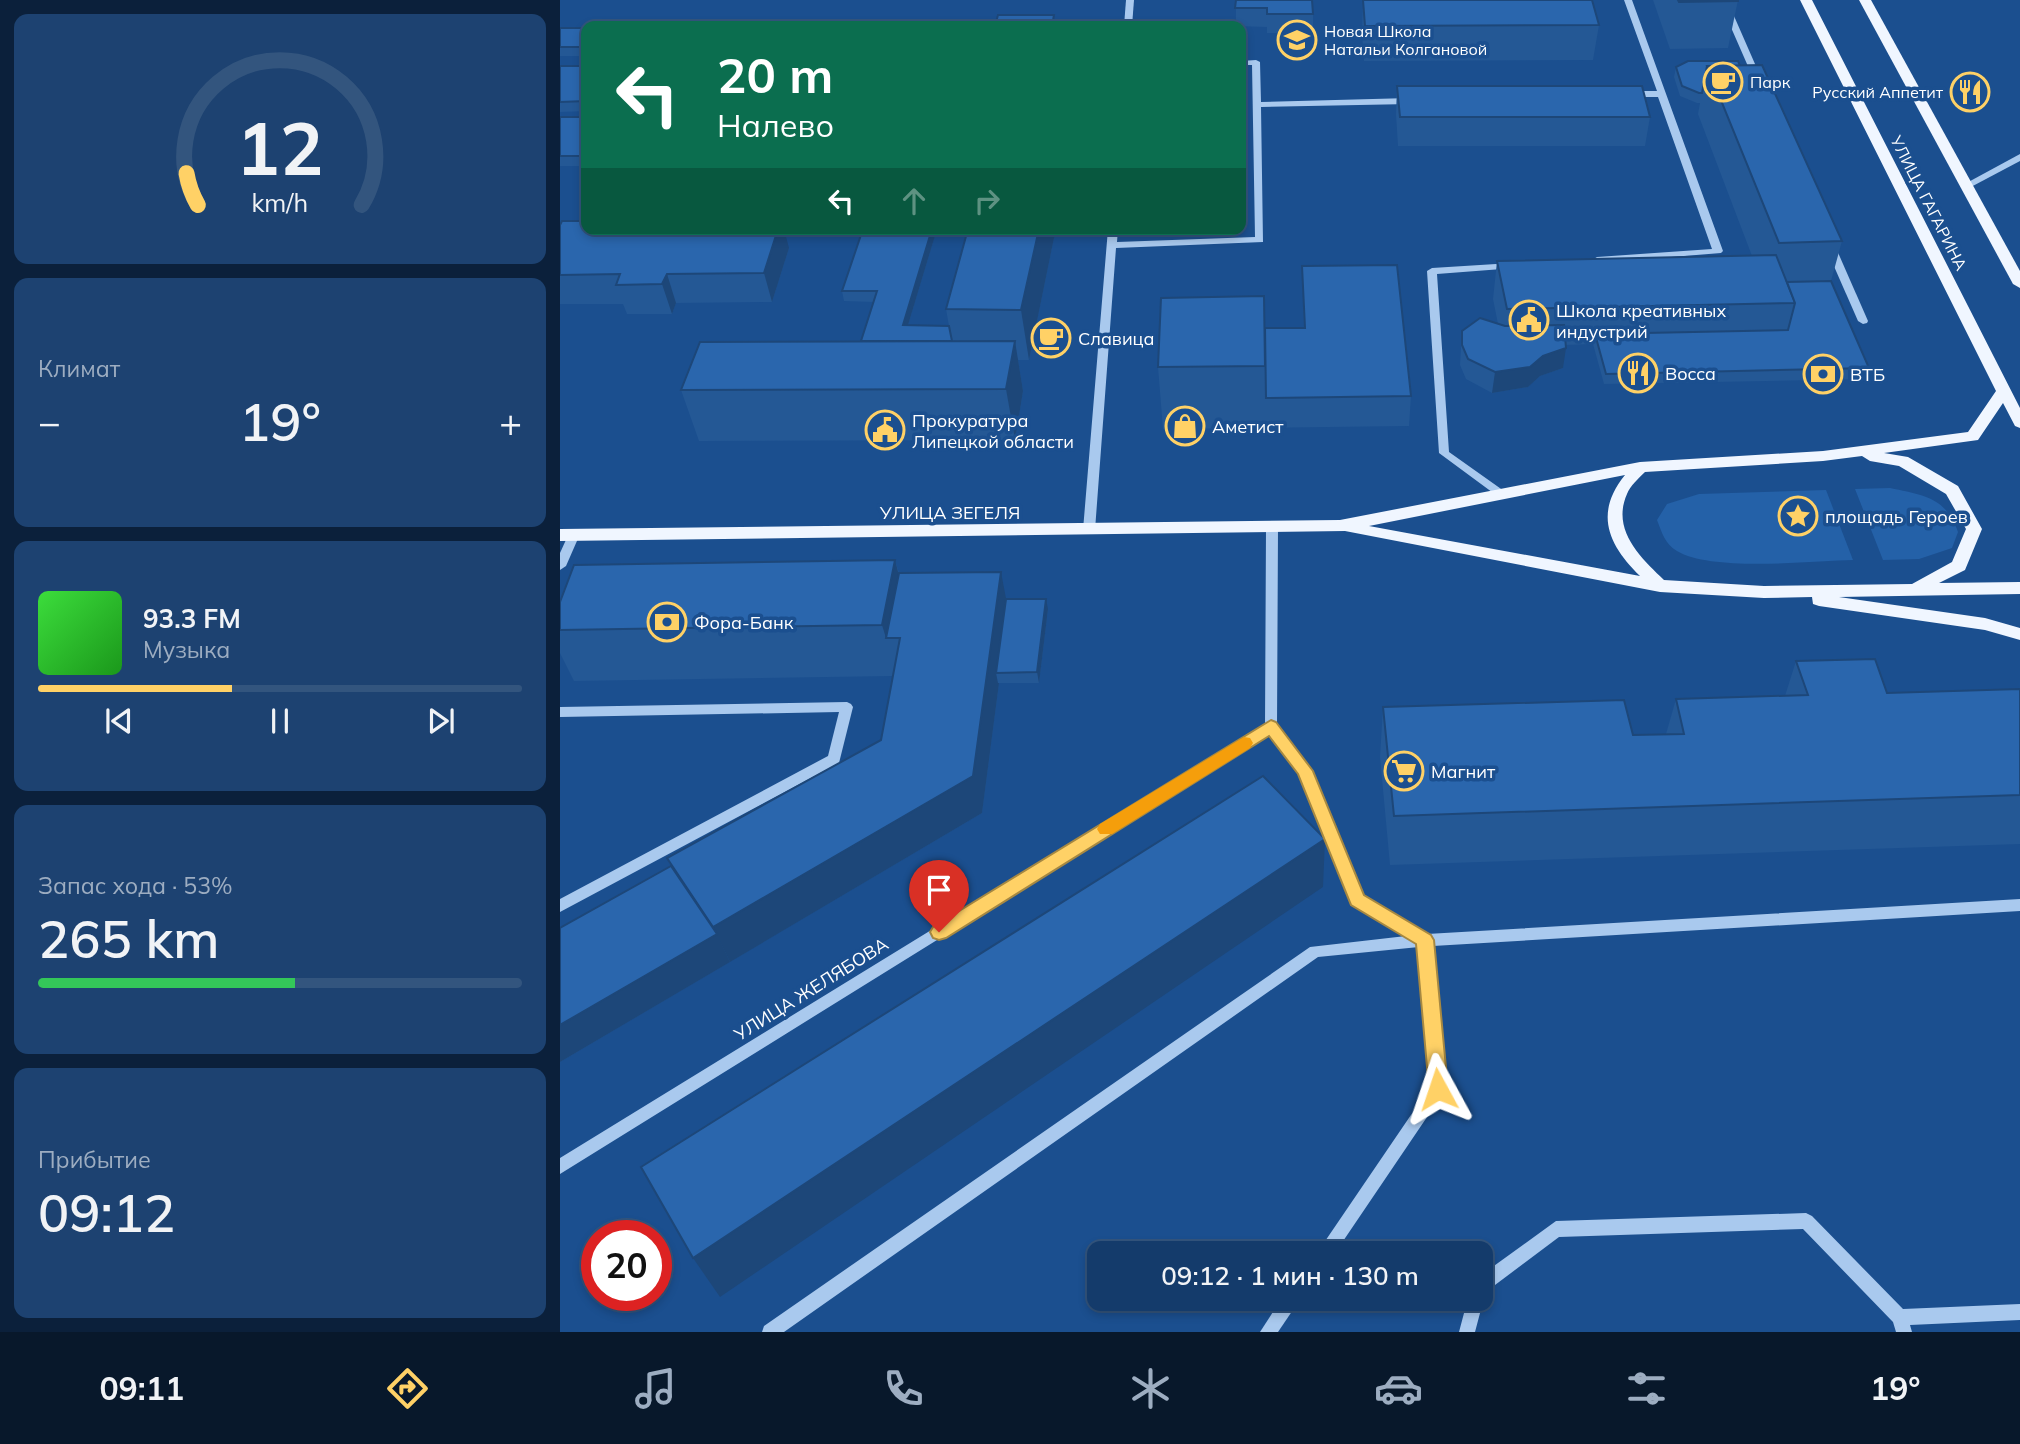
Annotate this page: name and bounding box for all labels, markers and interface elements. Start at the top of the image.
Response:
school or university icon: Новая Школа Натальи Колгановой [1276,19,1318,61]
place label: Новая Школа Натальи Колгановой [1324,21,1487,59]
text: 20 m [717,44,833,105]
icon: left [602,49,693,140]
cafe icon: Парк [1702,61,1744,103]
restaurant icon: Русский Аппетит [1949,71,1991,113]
place label: Парк [1750,72,1791,92]
place label: Русский Аппетит [1812,82,1944,102]
text: 12 [236,102,324,193]
text: Налево [717,105,834,145]
street label: УЛИЦА ГАГАРИНА [1886,131,1972,274]
icon: left [822,182,860,220]
icon: ahead [895,182,933,220]
icon: right [968,182,1006,220]
text: km/h [252,187,308,218]
public building icon: Школа креативных индустрий [1508,299,1550,341]
place label: Школа креативных индустрий [1556,299,1726,343]
cafe icon: Славица [1030,317,1072,359]
place label: Славица [1078,327,1155,350]
restaurant icon: Bocca [1617,352,1659,394]
bank icon: ВТБ [1802,353,1844,395]
text: Климат [38,354,120,383]
place label: Bocca [1665,362,1716,385]
place label: ВТБ [1850,363,1885,386]
text: 19° [239,389,321,454]
text: − [38,398,61,446]
text: + [499,398,522,446]
shop icon: Аметист [1164,405,1206,447]
public building icon: Прокуратура Липецкой области [864,409,906,451]
place label: Прокуратура Липецкой области [912,409,1074,453]
place label: Аметист [1212,415,1284,438]
place icon: площадь Героев [1777,495,1819,537]
street label: УЛИЦА ЗЕГЕЛЯ [879,501,1020,524]
place label: площадь Героев [1825,505,1968,528]
bank icon: Фора-Банк [646,601,688,643]
text: 93.3 FM [143,602,241,635]
place label: Фора-Банк [694,611,794,634]
text: Музыка [143,635,230,664]
icon: previous [100,702,138,740]
icon: pause [261,702,299,740]
icon: next [422,702,460,740]
supermarket icon: Магнит [1383,750,1425,792]
place label: Магнит [1431,760,1496,783]
pin [909,860,969,932]
text: Запас хода · 53% [38,871,233,900]
icon: arrive [920,871,958,909]
text: 265 km [38,906,219,971]
street label: УЛИЦА ЖЕЛЯБОВА [729,932,892,1046]
position arrow [1401,1052,1475,1126]
text: Прибытие [38,1145,151,1174]
text: 09:12 [38,1180,175,1245]
speed limit sign: 20 [581,1220,672,1311]
text: 09:12 · 1 мин · 130 m [1161,1259,1419,1292]
icon: directions [383,1364,432,1413]
icon: music [631,1364,680,1413]
icon: phone [879,1364,928,1413]
icon: climate [1126,1364,1175,1413]
icon: car [1374,1364,1423,1413]
icon: filters [1622,1364,1671,1413]
text: 09:11 [99,1368,184,1408]
text: 19° [1870,1368,1920,1408]

